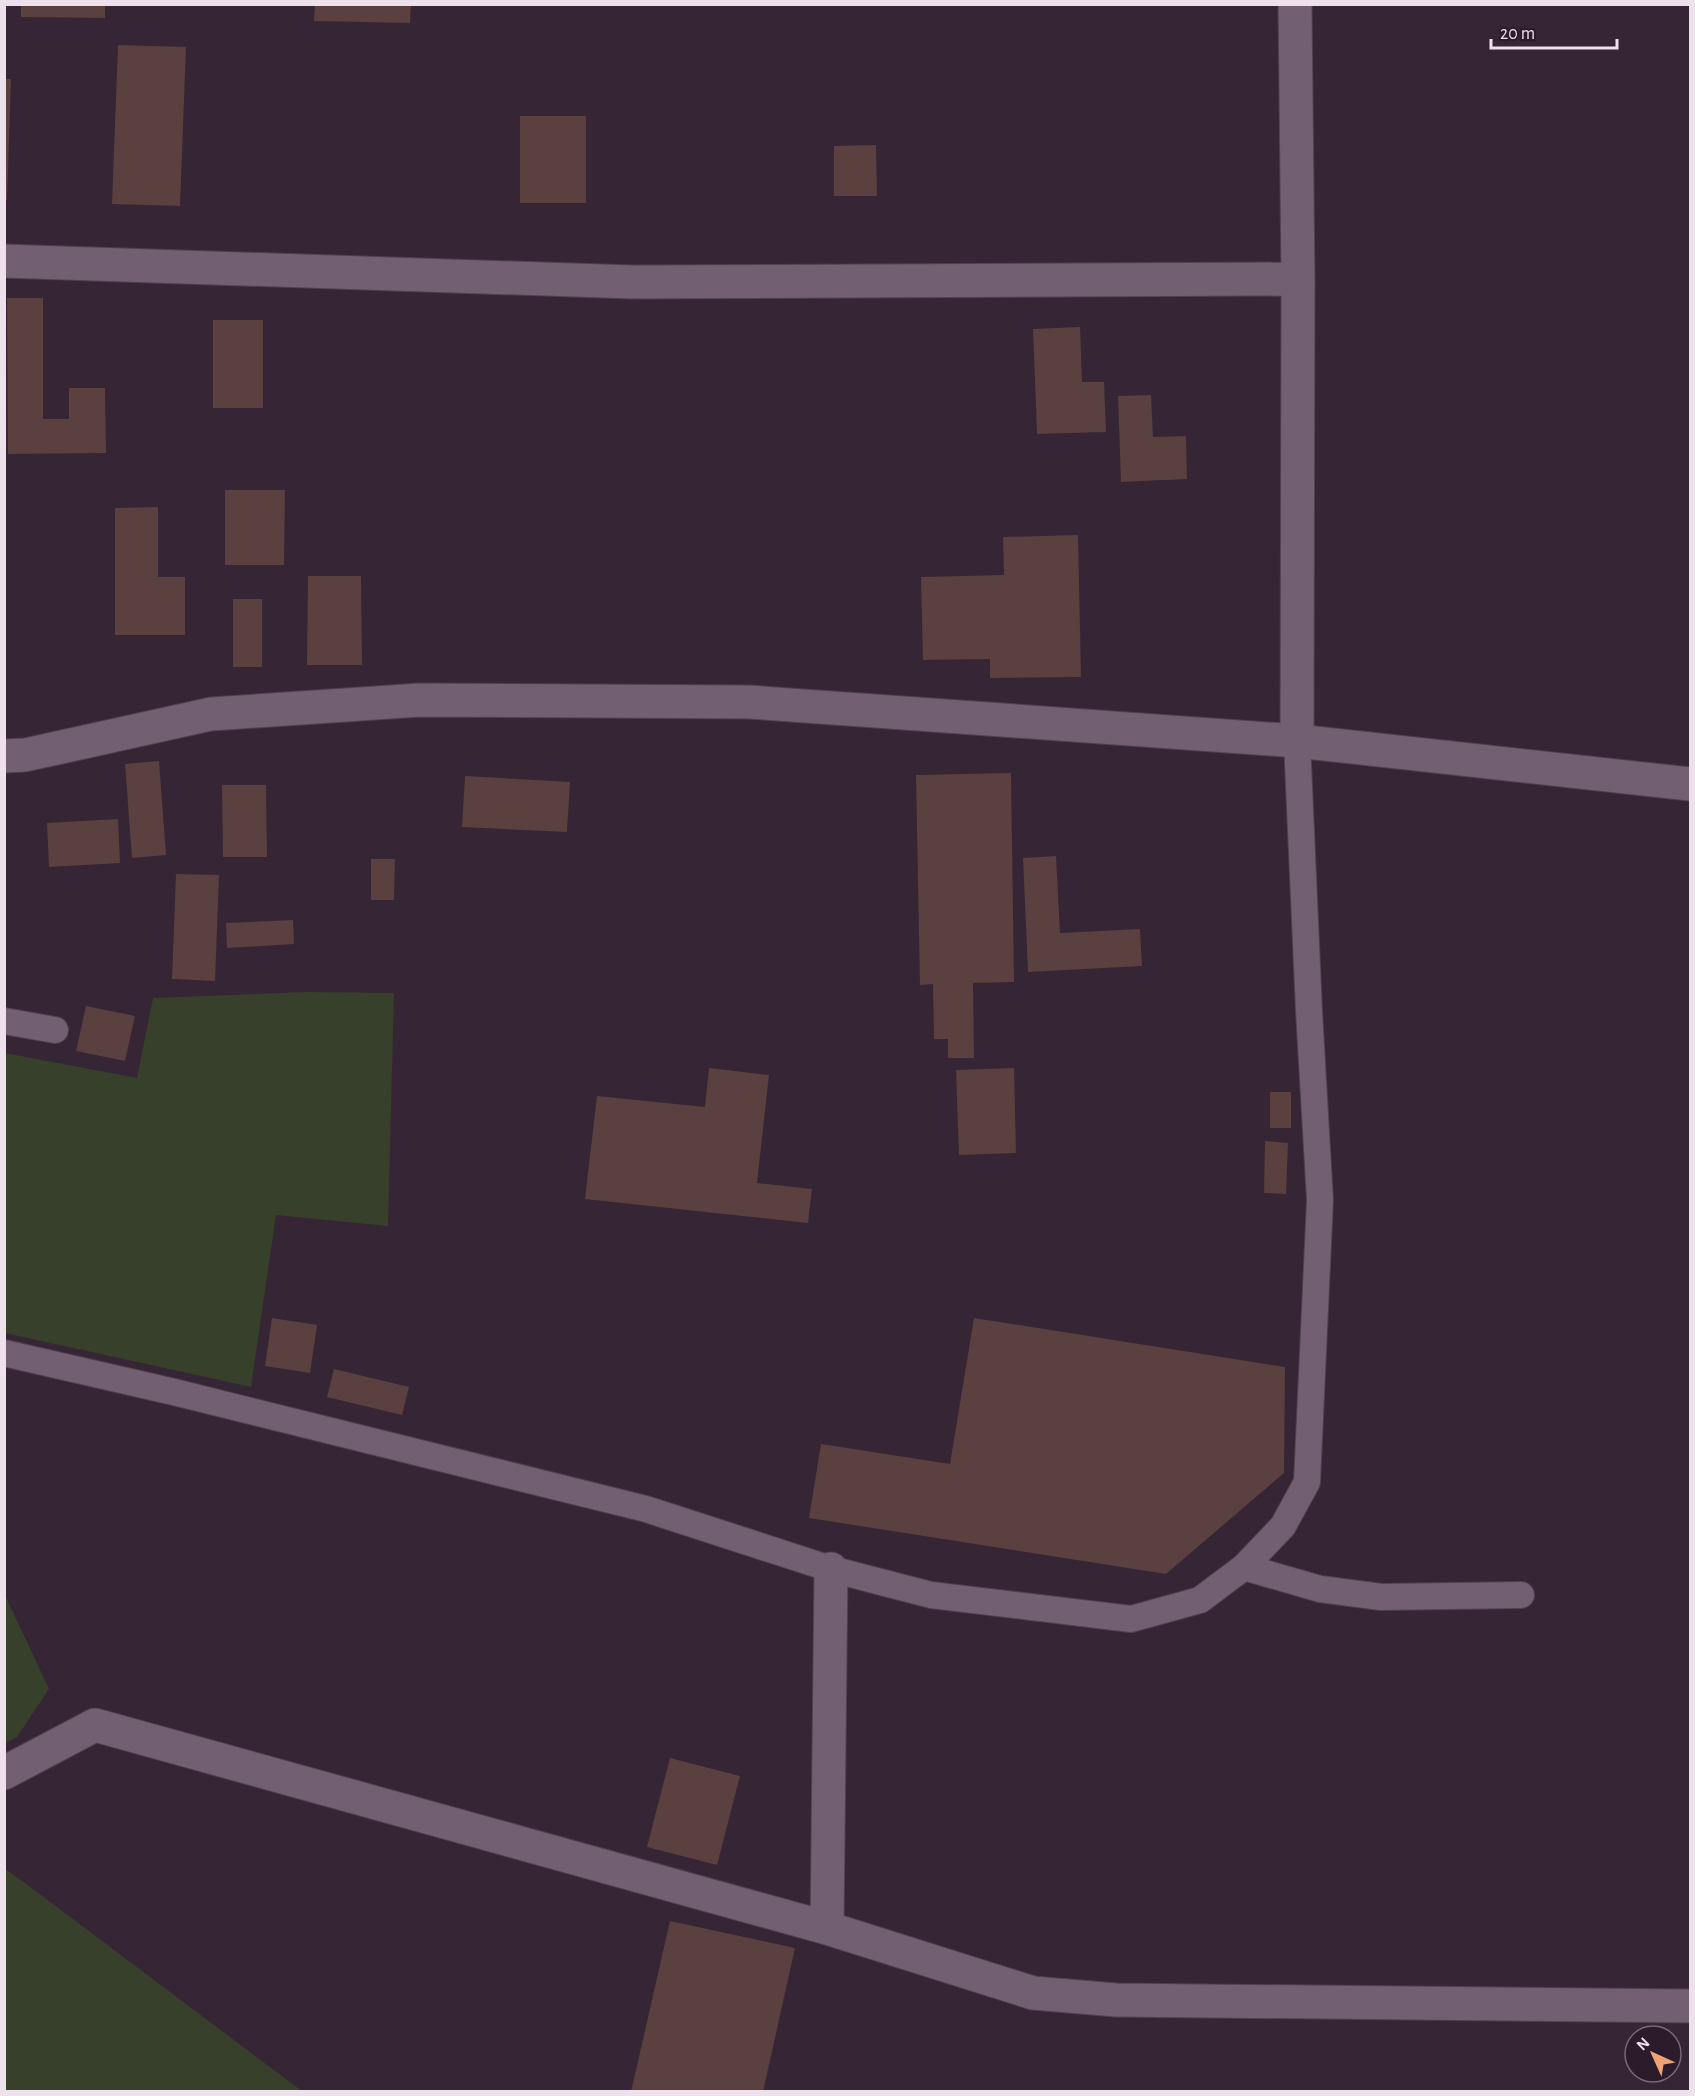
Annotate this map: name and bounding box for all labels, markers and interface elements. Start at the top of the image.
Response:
scale bar [1491,12,1617,50]
text: 20 m [1500,25,1535,43]
north arrow [1623,2024,1683,2084]
text: N [1634,2035,1653,2054]

